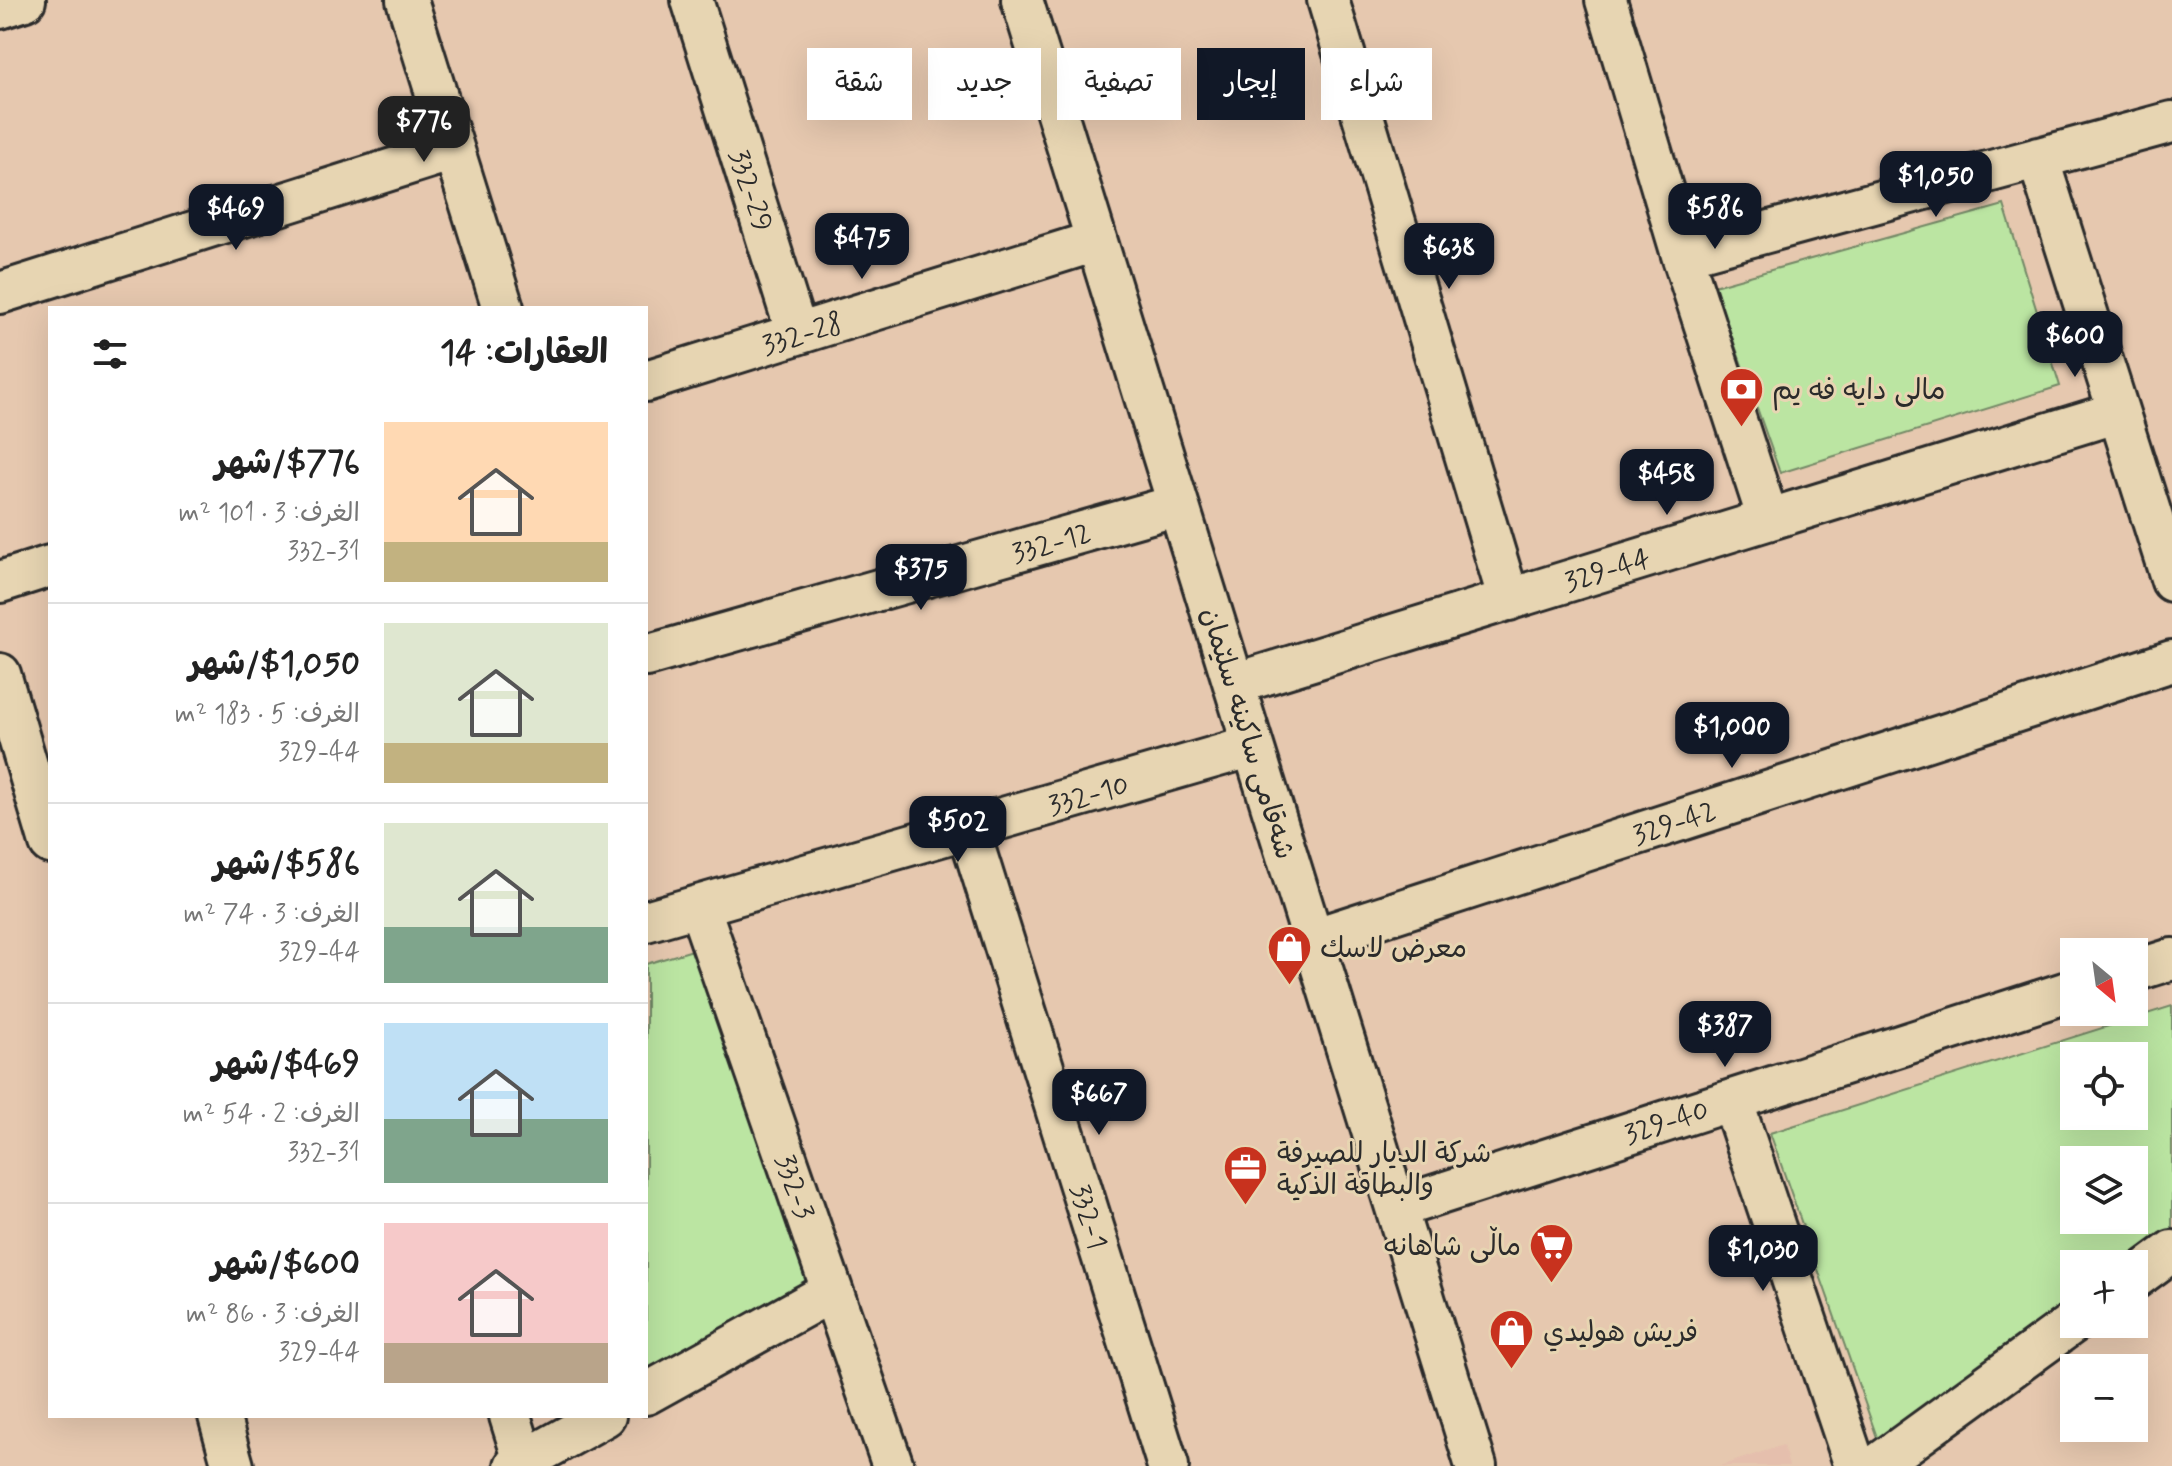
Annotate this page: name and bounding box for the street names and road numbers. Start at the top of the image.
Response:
street label: 332-29 [719,145,780,237]
street label: 332-28 [758,306,848,365]
street label: 332-12 [1008,515,1096,573]
street label: 329-44 [1560,541,1655,602]
street label: شەقامی ساکینە سلێمان [1191,603,1303,864]
street label: 332-10 [1044,767,1133,826]
street label: 329-42 [1628,794,1721,855]
street label: 329-40 [1620,1092,1714,1154]
street label: 332-3 [765,1149,822,1225]
street label: 332-1 [1060,1180,1115,1254]

